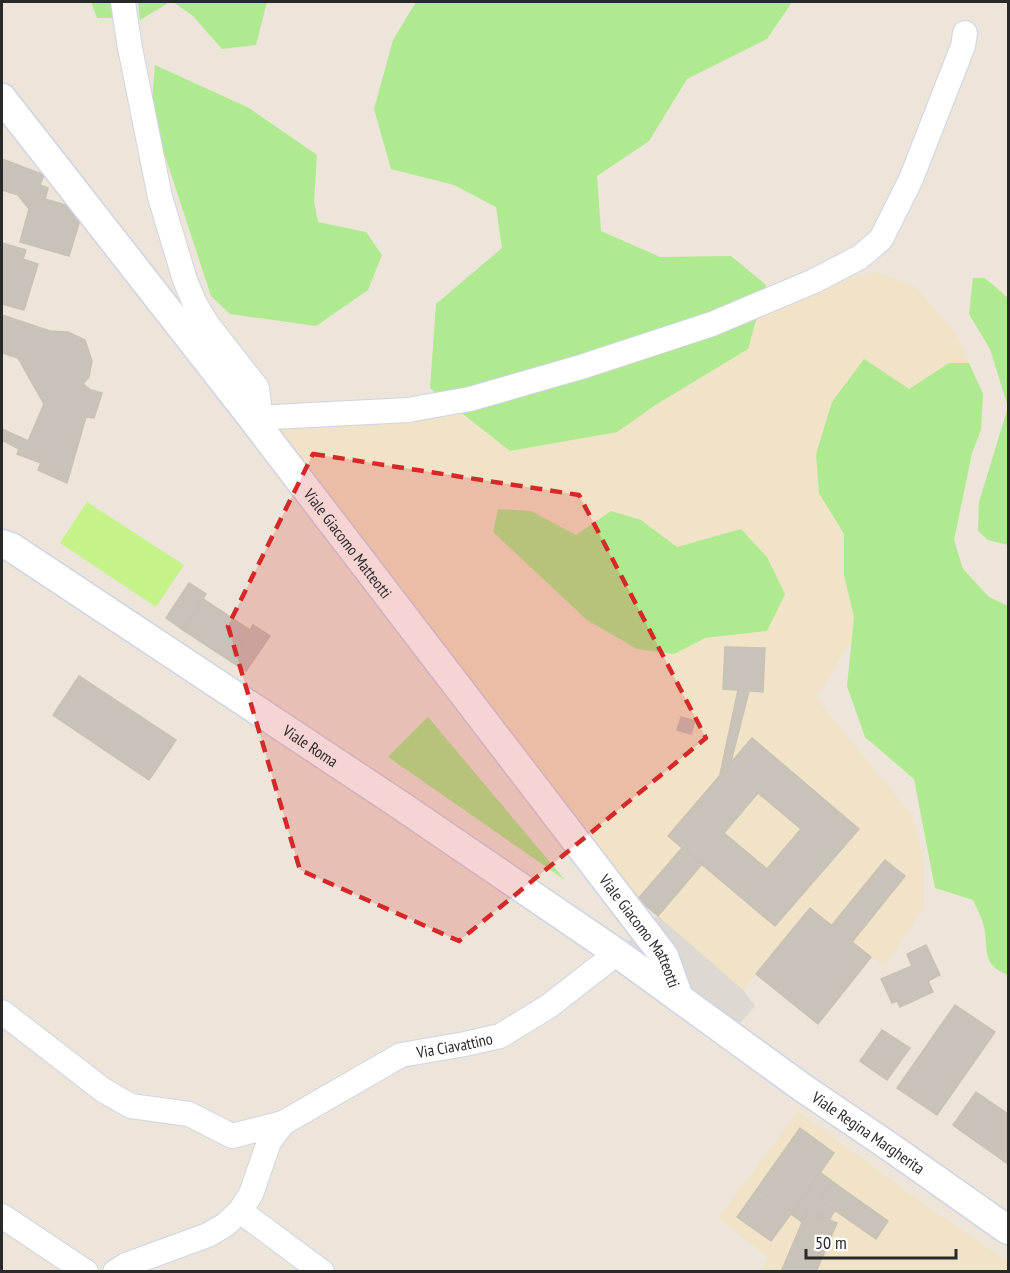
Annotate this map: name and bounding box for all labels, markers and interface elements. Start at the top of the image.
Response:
street label: Viale Giacomo Matteotti [299,484,396,602]
street label: Viale Roma [278,720,342,771]
street label: Viale Giacomo Matteotti [595,870,684,990]
street label: Via Ciavattino [414,1028,494,1062]
street label: Viale Regina Margherita [807,1087,929,1178]
scale bar [806,1222,956,1260]
text: 50 m [815,1231,847,1254]

